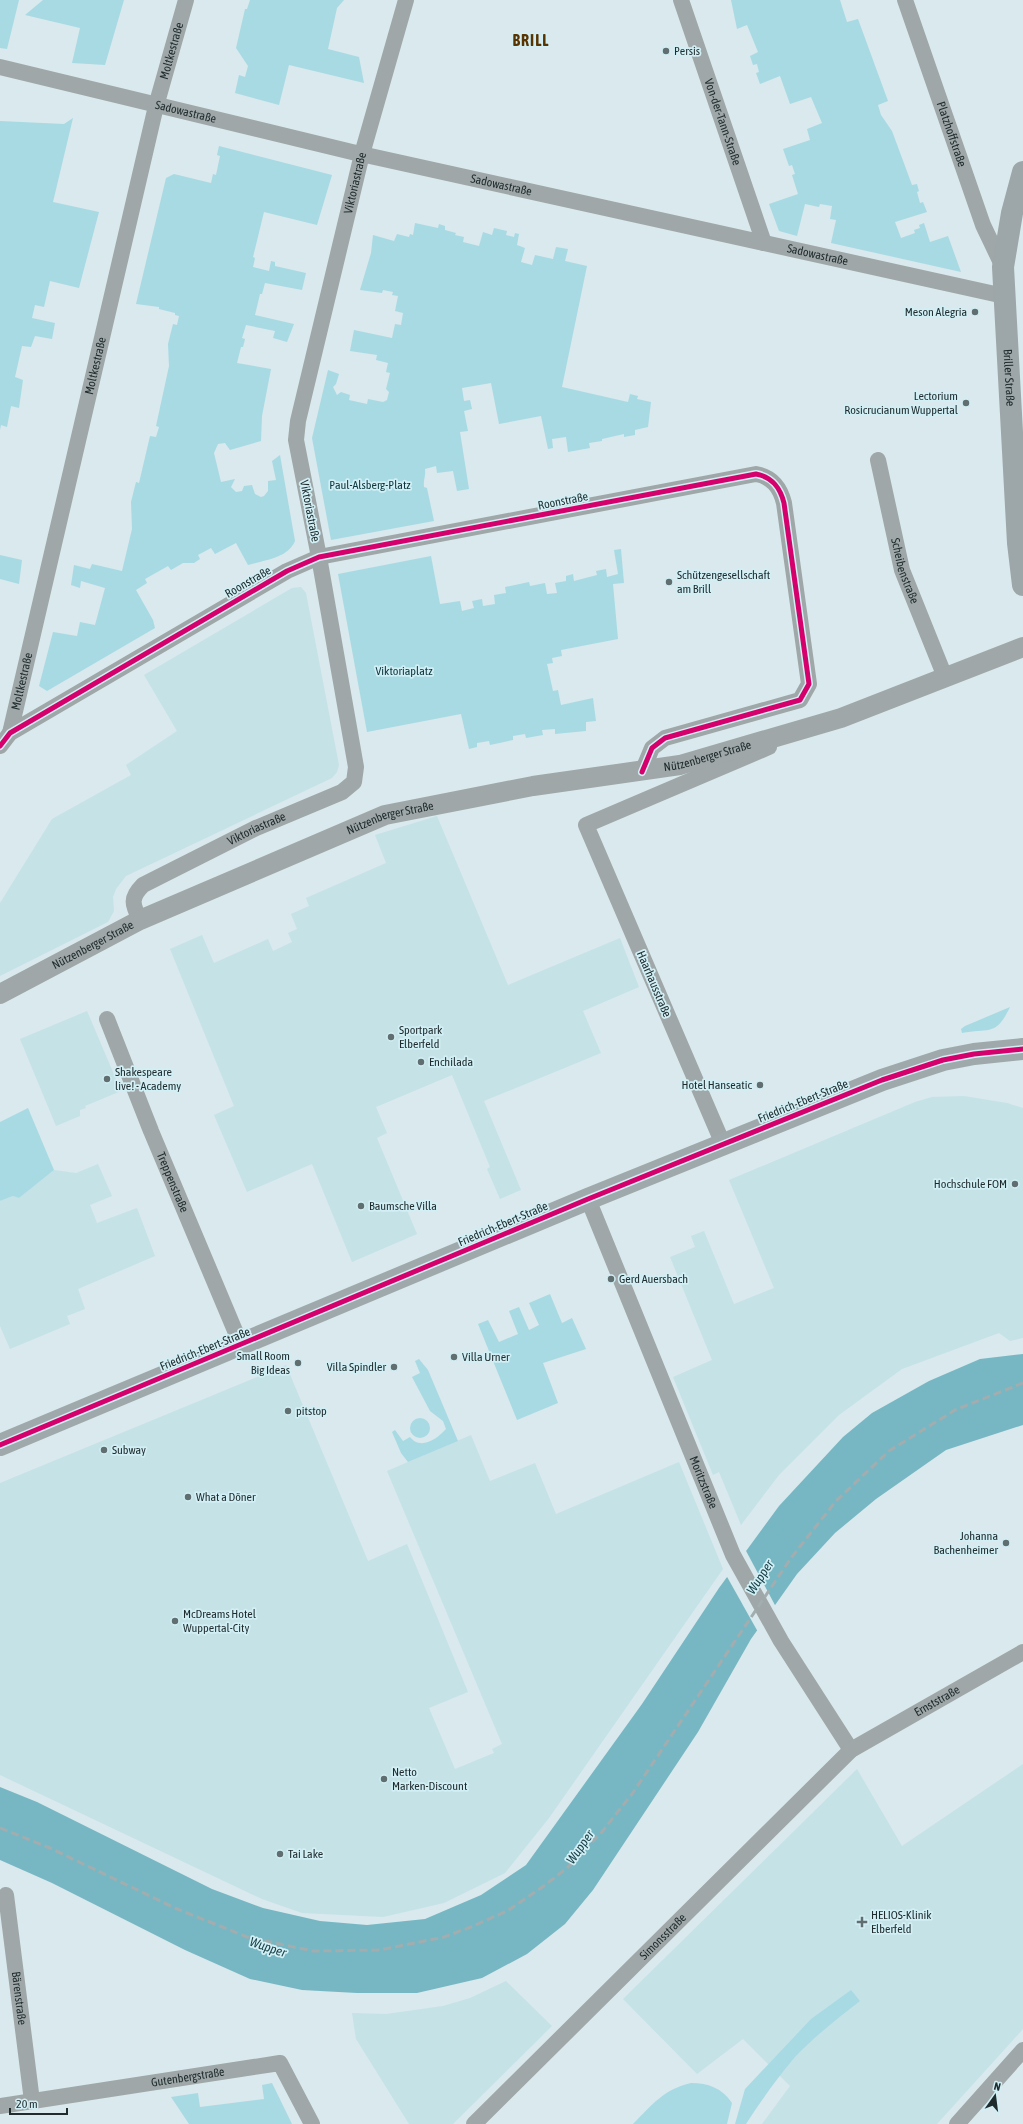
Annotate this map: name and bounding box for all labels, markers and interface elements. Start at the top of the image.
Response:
street label: Moltkestraße [157,21,186,81]
district label: BRILL [512,31,550,49]
place label: Persis [674,44,700,58]
marker: Persis [661,46,671,56]
street label: Von-der-Tann-Straße [701,77,744,167]
street label: Sadowastraße [154,98,218,126]
street label: Platzhoffstraße [934,100,969,169]
street label: Viktoriastraße [341,151,369,215]
street label: Sadowastraße [469,171,533,199]
street label: Sadowastraße [786,241,850,268]
place label: Meson Alegria [905,305,967,319]
marker: Meson Alegria [970,307,980,317]
street label: Moltkestraße [82,336,109,396]
street label: Briller Straße [1000,349,1018,407]
place label: Lectorium Rosicrucianum Wuppertal [844,389,959,417]
marker: Lectorium Rosicrucianum Wuppertal [961,398,971,408]
park label: Paul-Alsberg-Platz [329,478,411,492]
street label: Viktoriastraße [297,479,323,543]
street label: Roonstraße [537,489,589,513]
street label: Scheibenstraße [888,537,922,606]
street label: Roonstraße [223,563,273,601]
place label: Schützengesellschaft am Brill [677,568,771,596]
marker: Schützengesellschaft am Brill [664,577,674,587]
street label: Moltkestraße [9,651,35,711]
park label: Viktoriaplatz [375,664,433,678]
street label: Nützenberger Straße [663,738,753,774]
street label: Nützenberger Straße [345,799,435,838]
street label: Viktoriastraße [225,809,288,848]
street label: Nützenberger Straße [50,918,136,972]
street label: Haarhausstraße [634,949,674,1019]
place label: Sportpark Elberfeld [399,1023,443,1051]
marker: Sportpark Elberfeld [386,1032,396,1042]
place label: Enchilada [429,1055,473,1069]
marker: Enchilada [416,1057,426,1067]
place label: Shakespeare live! - Academy [115,1065,181,1093]
marker: Shakespeare live! - Academy [102,1074,112,1084]
street label: Friedrich-Ebert-Straße [756,1077,850,1125]
place label: Hotel Hanseatic [681,1078,753,1092]
marker: Hotel Hanseatic [755,1080,765,1090]
street label: Treppenstraße [154,1150,191,1215]
place label: Hochschule FOM [934,1177,1007,1191]
marker: Hochschule FOM [1010,1179,1020,1189]
place label: Baumsche Villa [369,1199,437,1213]
street label: Friedrich-Ebert-Straße [456,1199,550,1249]
marker: Baumsche Villa [356,1201,366,1211]
place label: Gerd Auersbach [619,1272,688,1286]
marker: Gerd Auersbach [606,1274,616,1284]
street label: Friedrich-Ebert-Straße [158,1325,252,1373]
place label: Small Room Big Ideas [237,1349,290,1377]
place label: Villa Urner [462,1350,510,1364]
marker: Villa Urner [449,1352,459,1362]
marker: Small Room Big Ideas [293,1358,303,1368]
place label: Villa Spindler [327,1360,386,1374]
marker: Villa Spindler [389,1362,399,1372]
place label: pitstop [296,1404,327,1418]
marker: pitstop [283,1406,293,1416]
place label: Subway [112,1443,146,1457]
marker: Subway [99,1445,109,1455]
street label: Moritzstraße [686,1454,720,1511]
place label: What a Döner [196,1490,256,1504]
marker: What a Döner [183,1492,193,1502]
place label: Johanna Bachenheimer [934,1529,998,1557]
marker: Johanna Bachenheimer [1001,1538,1011,1548]
water label: Wupper [743,1556,777,1597]
place label: McDreams Hotel Wuppertal-City [183,1607,257,1635]
marker: McDreams Hotel Wuppertal-City [170,1616,180,1626]
street label: Ernststraße [912,1683,962,1719]
place label: Netto Marken-Discount [392,1765,468,1793]
marker: Netto Marken-Discount [379,1774,389,1784]
water label: Wupper [563,1826,598,1867]
place label: Tai Lake [288,1847,323,1861]
marker: Tai Lake [275,1849,285,1859]
place label: HELIOS-Klinik Elberfeld [871,1908,932,1936]
street label: Simonsstraße [637,1911,689,1963]
marker: HELIOS-Klinik Elberfeld [856,1916,868,1928]
water label: Wupper [248,1934,289,1961]
street label: Bärenstraße [9,1971,29,2026]
street label: Gutenbergstraße [150,2065,225,2090]
north arrow [975,2076,1015,2116]
text: N [993,2080,1002,2093]
scale bar [10,2090,67,2116]
text: 20 m [16,2097,38,2111]

